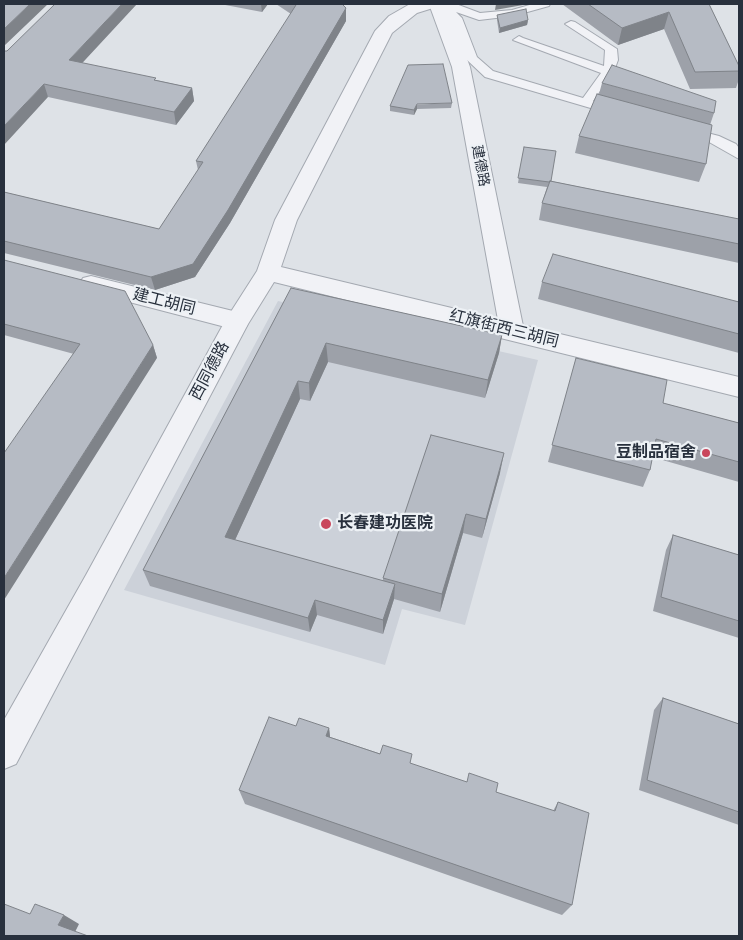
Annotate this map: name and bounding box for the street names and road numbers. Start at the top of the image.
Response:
street label: 建德路 [468,144,492,188]
street label: 建工胡同 [131,285,197,319]
street label: 红旗街西三胡同 [447,306,561,352]
street label: 西同德路 [187,338,233,404]

